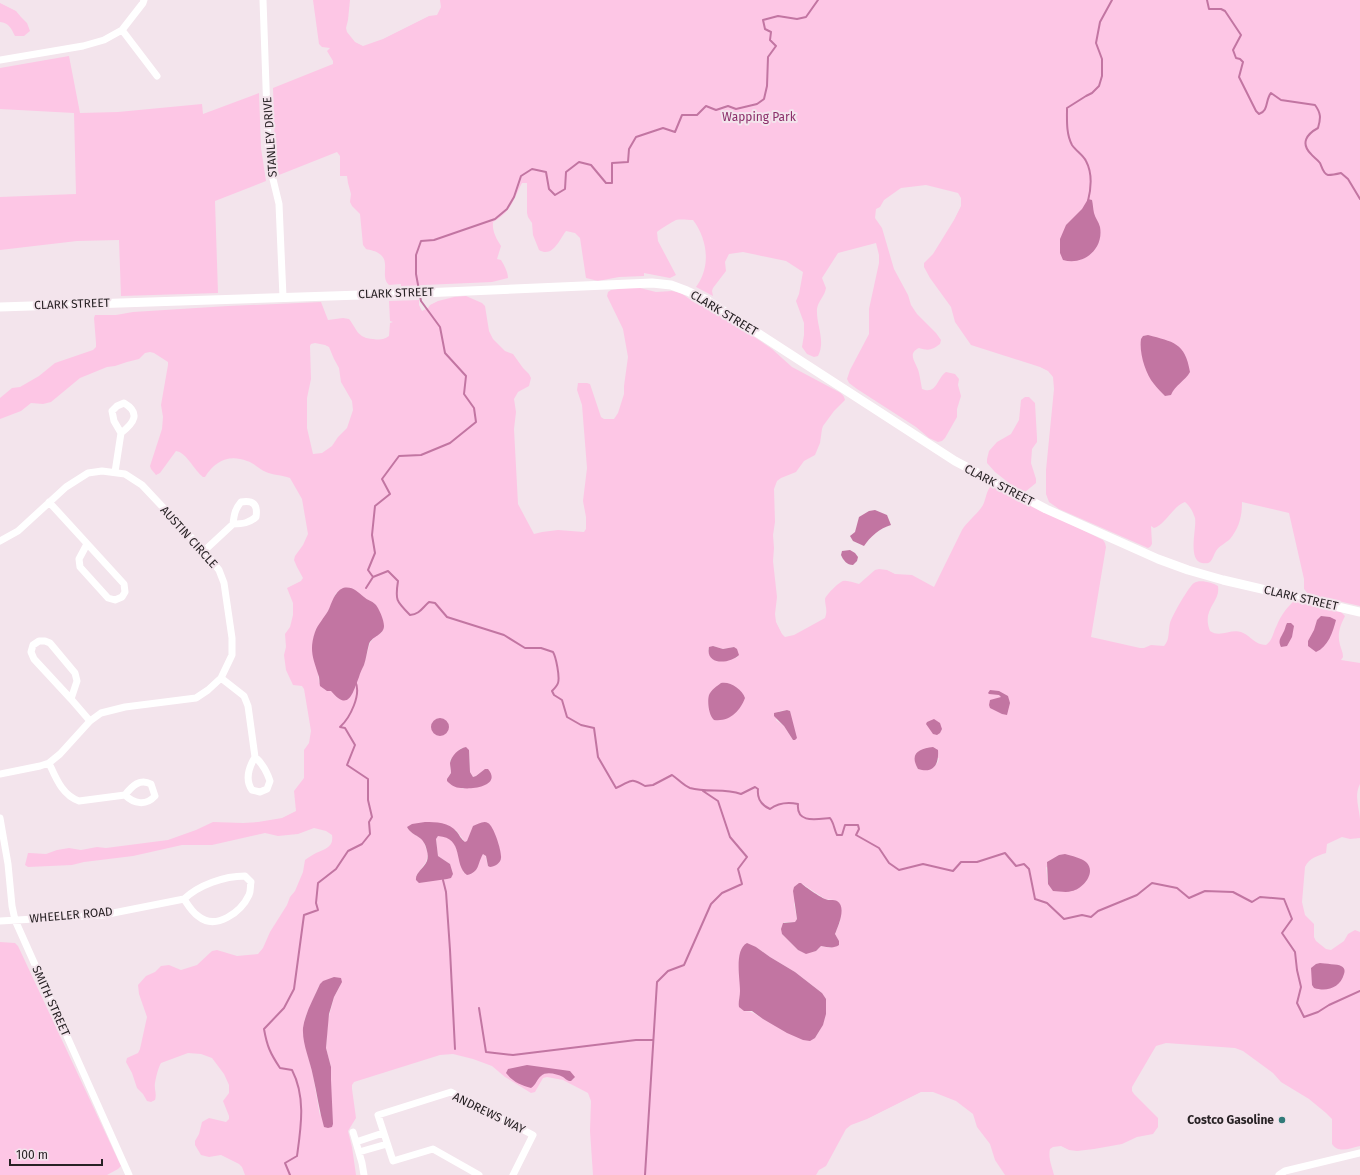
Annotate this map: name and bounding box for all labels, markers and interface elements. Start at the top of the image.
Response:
street label: STANLEY DRIVE [260,96,280,178]
park label: Wapping Park [722,110,797,124]
street label: CLARK STREET [358,285,435,301]
street label: CLARK STREET [688,287,761,339]
street label: CLARK STREET [34,296,111,312]
street label: CLARK STREET [962,462,1037,509]
street label: AUSTIN CIRCLE [158,503,220,571]
street label: CLARK STREET [1262,583,1340,614]
street label: WHEELER ROAD [29,904,114,926]
street label: SMITH STREET [29,964,73,1039]
street label: ANDREWS WAY [451,1089,528,1137]
place label: Costco Gasoline [1187,1113,1274,1127]
marker: Costco Gasoline [1277,1115,1287,1125]
scale bar [10,1141,102,1167]
text: 100 m [16,1148,48,1162]

